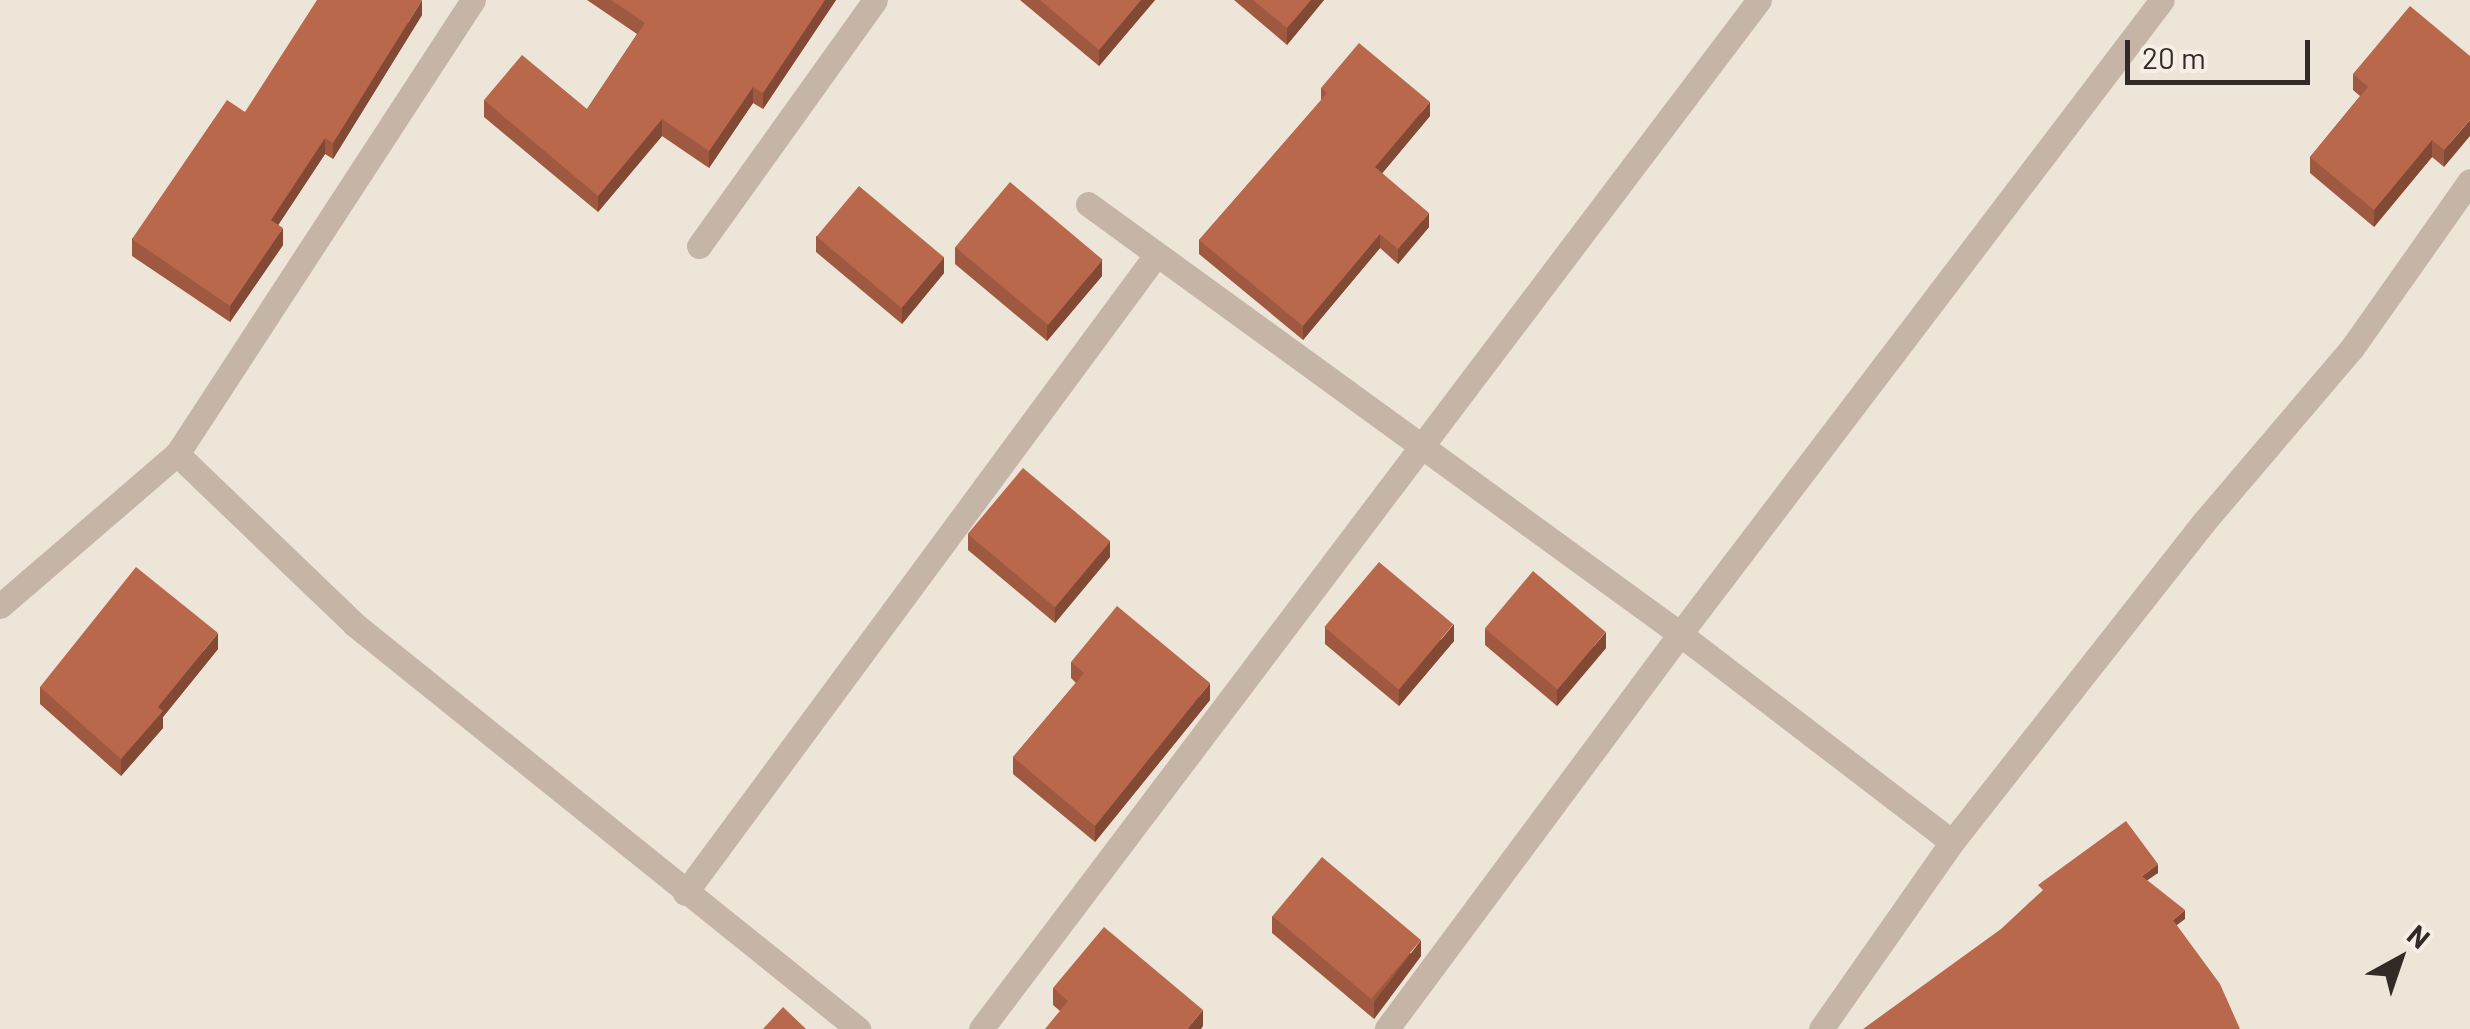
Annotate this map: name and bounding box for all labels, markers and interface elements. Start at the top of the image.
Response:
scale bar [2130,20,2315,82]
text: 20 m [2142,39,2206,75]
north arrow [2350,909,2450,1009]
text: N [2401,917,2437,955]

